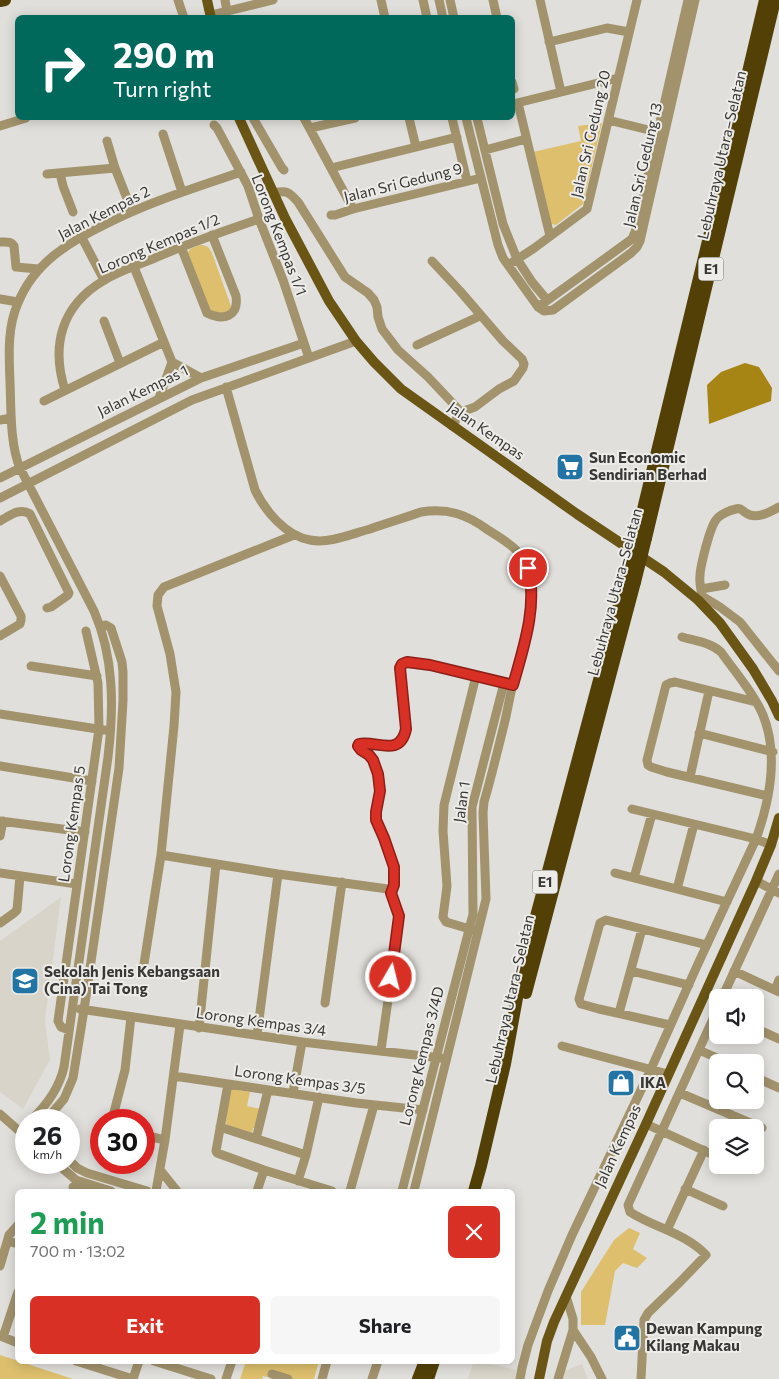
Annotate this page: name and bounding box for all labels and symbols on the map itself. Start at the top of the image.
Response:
street label: Jalan Sri Gedung 20 [567,68,613,199]
street label: Lebuhraya Utara–Selatan [693,69,749,241]
street label: Jalan Sri Gedung 13 [619,101,665,229]
street label: Jalan Sri Gedung 9 [342,159,464,205]
street label: Lorong Kempas 1/1 [249,172,311,298]
street label: Jalan Kempas 2 [55,181,152,243]
street label: Lorong Kempas 1/2 [95,209,222,277]
road number: E1 [698,258,724,280]
street label: Jalan Kempas 1 [94,360,191,420]
street label: Jalan Kempas [445,397,528,463]
place label: Sun Economic Sendirian Berhad [589,448,707,483]
supermarket icon: Sun Economic Sendirian Berhad [555,452,585,482]
street label: Lebuhraya Utara–Selatan [583,506,645,677]
pin [507,547,549,589]
street label: Lorong Kempas 5 [54,764,88,883]
street label: Jalan 1 [449,780,473,824]
road number: E1 [532,870,558,894]
street label: Lebuhraya Utara–Selatan [481,913,537,1085]
position arrow [364,950,416,1002]
place label: Sekolah Jenis Kebangsaan (Cina) Tai Tong [44,962,220,997]
school or university icon: Sekolah Jenis Kebangsaan (Cina) Tai Tong [10,966,40,996]
street label: Lorong Kempas 3/4D [395,984,447,1127]
street label: Lorong Kempas 3/4 [195,1003,328,1039]
street label: Lorong Kempas 3/5 [233,1061,367,1097]
shop icon: IKA [606,1068,636,1098]
place label: IKA [640,1073,666,1091]
street label: Jalan Kempas [590,1101,644,1190]
speed limit sign: 30 [90,1109,155,1174]
place label: Dewan Kampung Kilang Makau [646,1319,762,1354]
public building icon: Dewan Kampung Kilang Makau [612,1323,642,1353]

